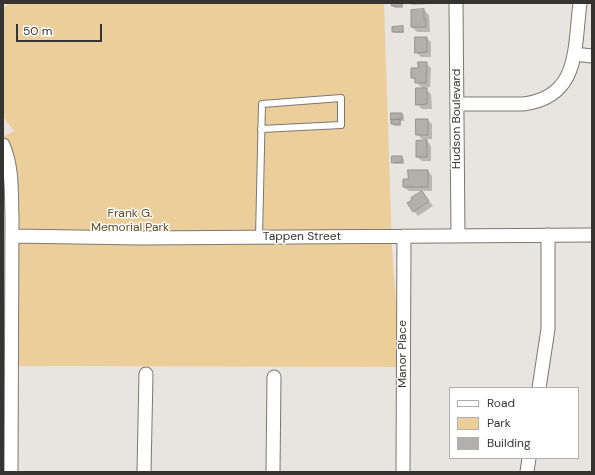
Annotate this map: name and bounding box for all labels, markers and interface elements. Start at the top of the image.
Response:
scale bar [18,16,104,42]
text: 50 m [23,23,52,39]
street label: Hudson Boulevard [450,69,464,169]
park label: Frank G. Memorial Park [91,207,169,235]
street label: Tappen Street [263,230,341,244]
street label: Manor Place [396,320,410,388]
legend [449,387,579,459]
text: Road [487,395,515,411]
text: Park [487,415,511,431]
text: Building [487,435,531,451]

